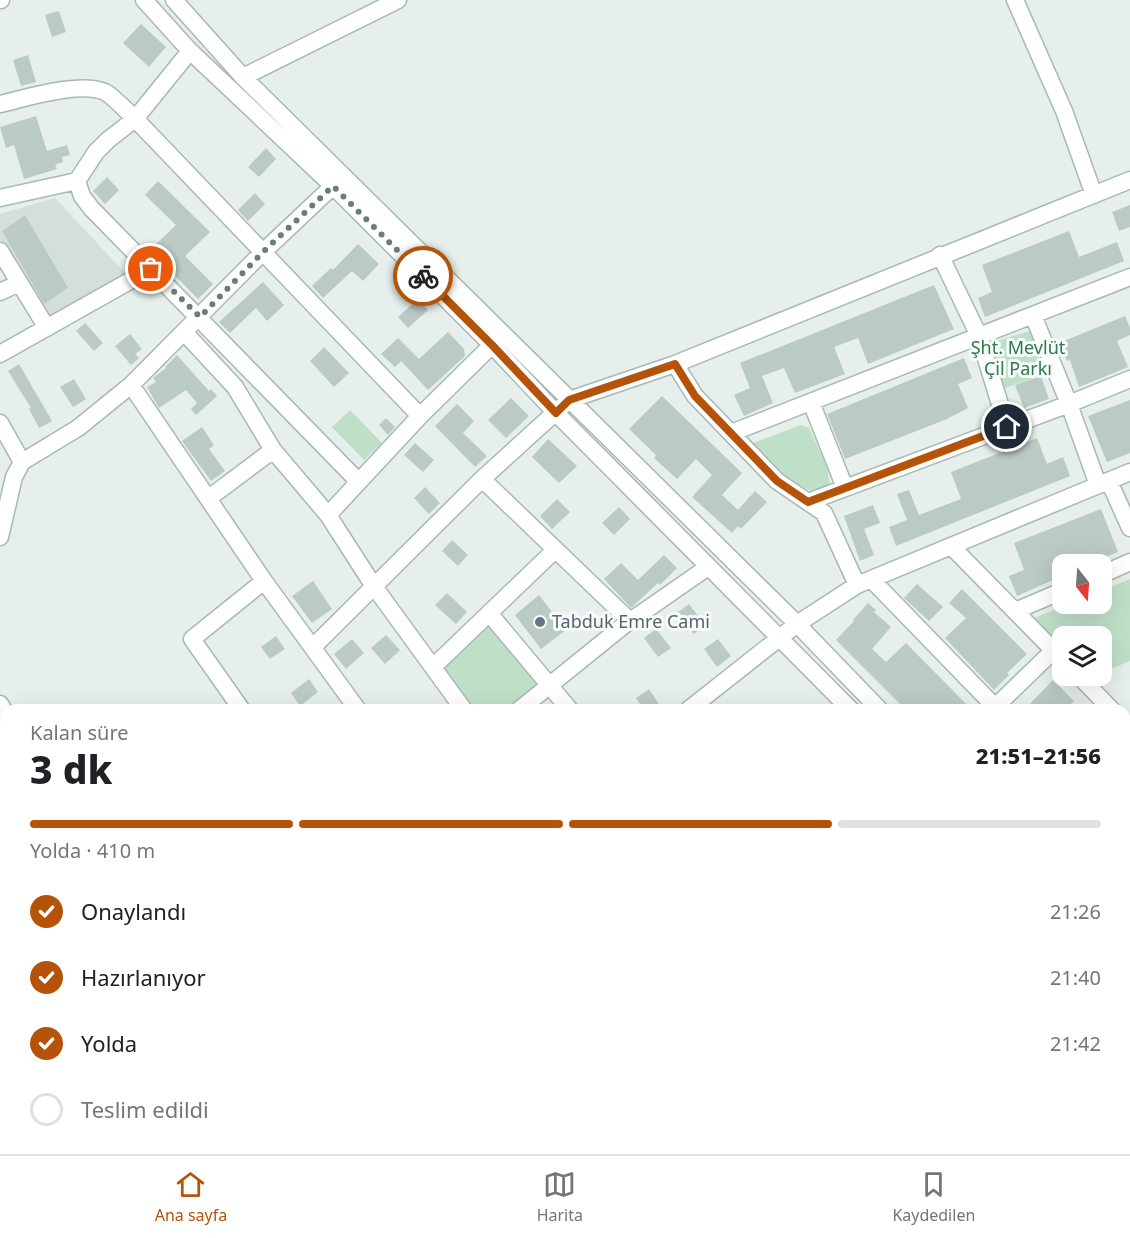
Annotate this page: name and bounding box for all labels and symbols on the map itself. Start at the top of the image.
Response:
pin [125,243,176,294]
courier [393,246,453,306]
park label: Şht. Mevlüt Çil Parkı [971,335,1066,380]
pin [981,401,1032,452]
north arrow [1052,554,1112,614]
place label: Tabduk Emre Cami [552,609,710,633]
marker: Tabduk Emre Cami [533,615,547,629]

